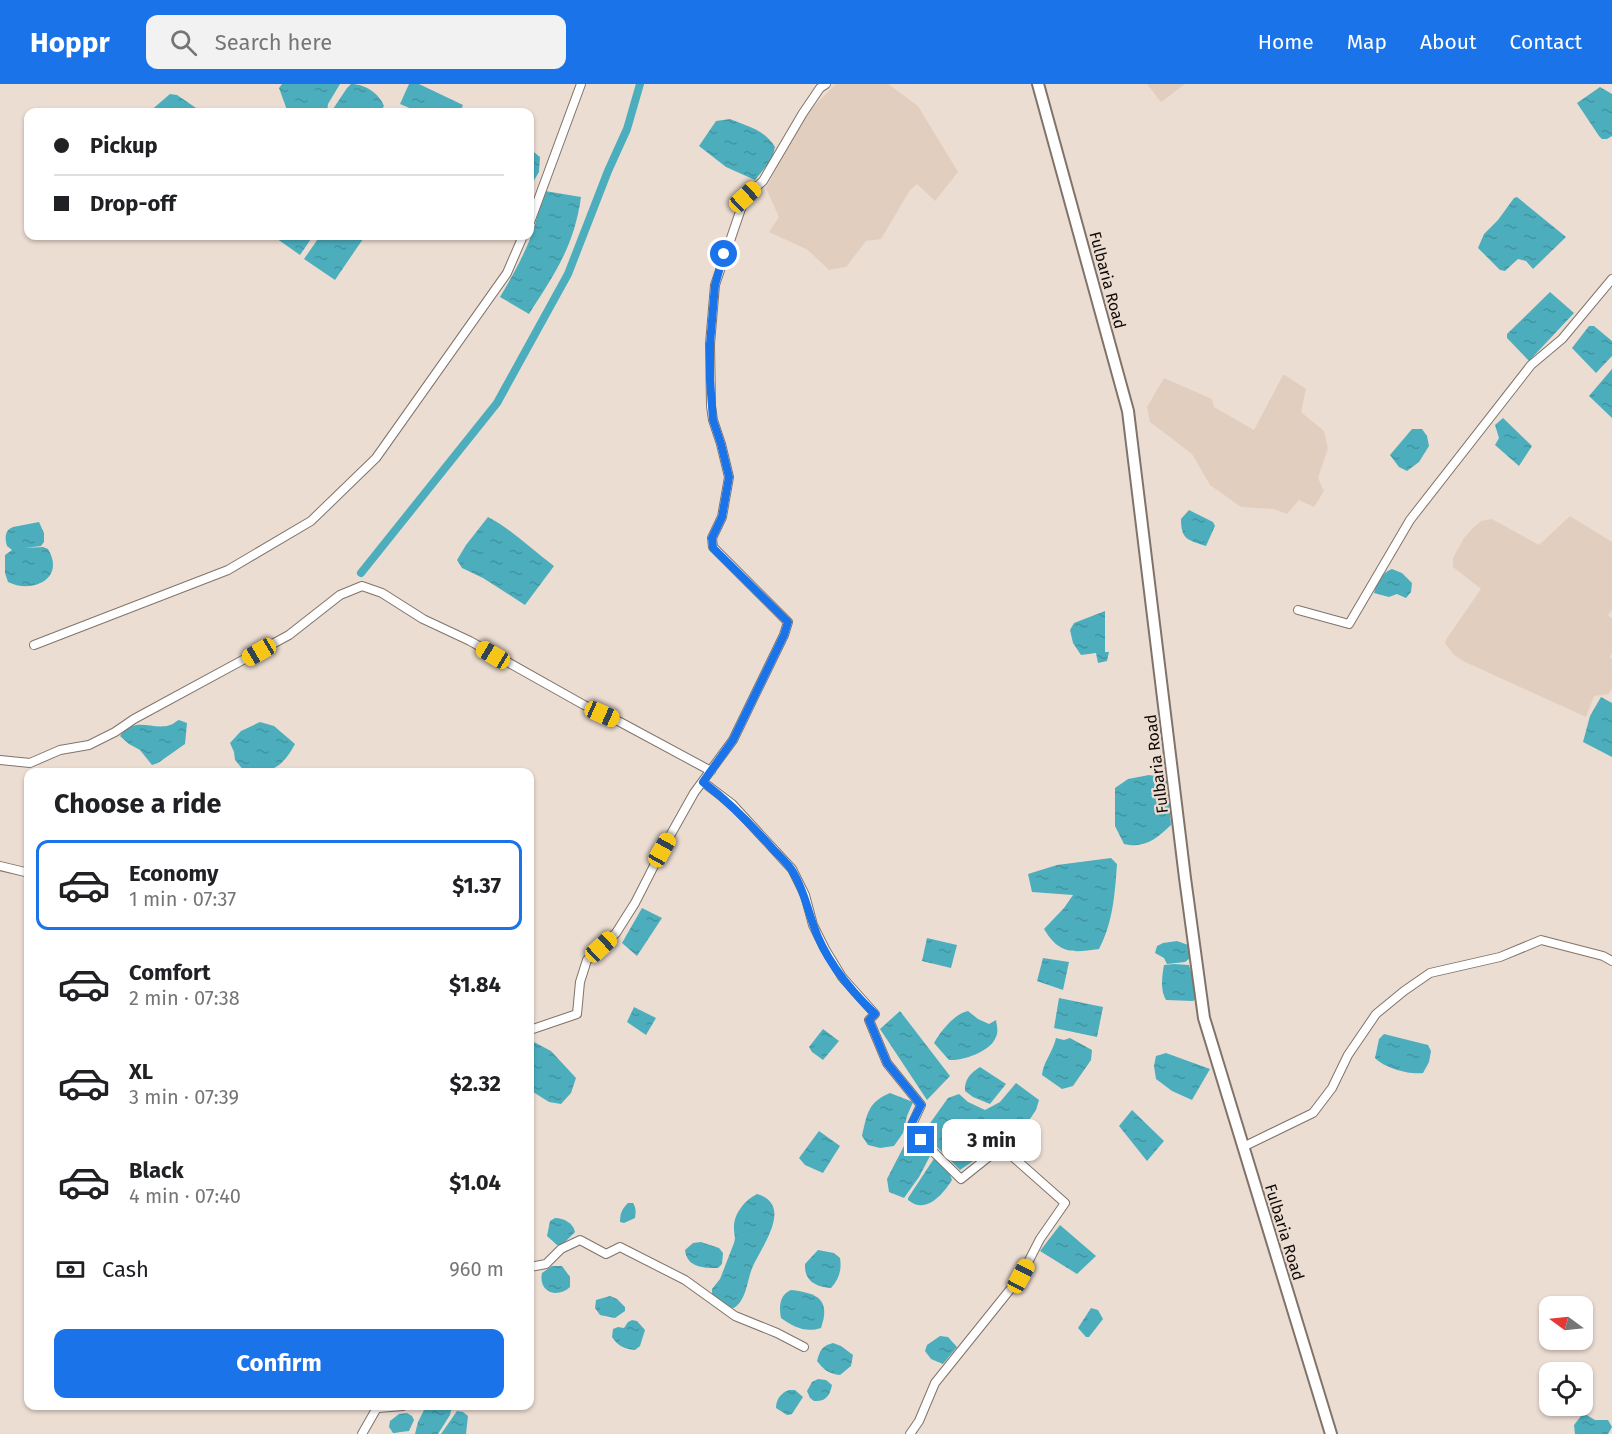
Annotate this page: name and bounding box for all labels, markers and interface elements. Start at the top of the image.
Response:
search box [146,15,566,69]
text: Hoppr [30,26,110,59]
icon: search [167,26,200,59]
text: Search here [215,29,332,56]
text: Home [1258,29,1314,55]
text: Map [1347,29,1387,55]
text: About [1420,29,1477,55]
text: Contact [1510,29,1582,55]
text: Pickup [90,132,158,159]
car [726,178,764,216]
text: Drop-off [90,190,176,217]
street label: Fulbaria Road [1085,229,1130,331]
route start [710,240,737,267]
car [239,635,279,669]
car [473,638,513,672]
car [582,698,622,730]
street label: Fulbaria Road [1141,713,1172,815]
text: Choose a ride [54,788,221,820]
car [645,830,679,870]
icon: car [57,858,111,912]
text: Economy [129,860,218,887]
text: $1.37 [452,872,501,899]
text: 1 min · 07:37 [129,887,236,911]
car [582,928,620,966]
icon: car [57,957,111,1011]
text: Comfort [129,959,210,986]
text: $1.84 [449,971,501,998]
text: 2 min · 07:38 [129,986,240,1010]
icon: car [57,1056,111,1110]
text: XL [129,1058,153,1085]
text: $2.32 [450,1070,501,1097]
text: 3 min · 07:39 [129,1085,239,1109]
callout: 3 min [942,1119,1041,1161]
route end [907,1126,934,1153]
text: 3 min [967,1128,1016,1152]
icon: car [57,1155,111,1209]
text: Black [129,1157,184,1184]
text: $1.04 [449,1169,501,1196]
street label: Fulbaria Road [1261,1182,1308,1283]
text: 4 min · 07:40 [129,1184,241,1208]
icon: cash [54,1253,87,1286]
text: Cash [102,1256,149,1283]
car [1005,1256,1037,1296]
text: 960 m [449,1257,504,1281]
north arrow [1539,1296,1593,1350]
map controls [1539,1296,1593,1416]
button: Confirm [54,1329,504,1398]
button: locate [1539,1362,1593,1416]

